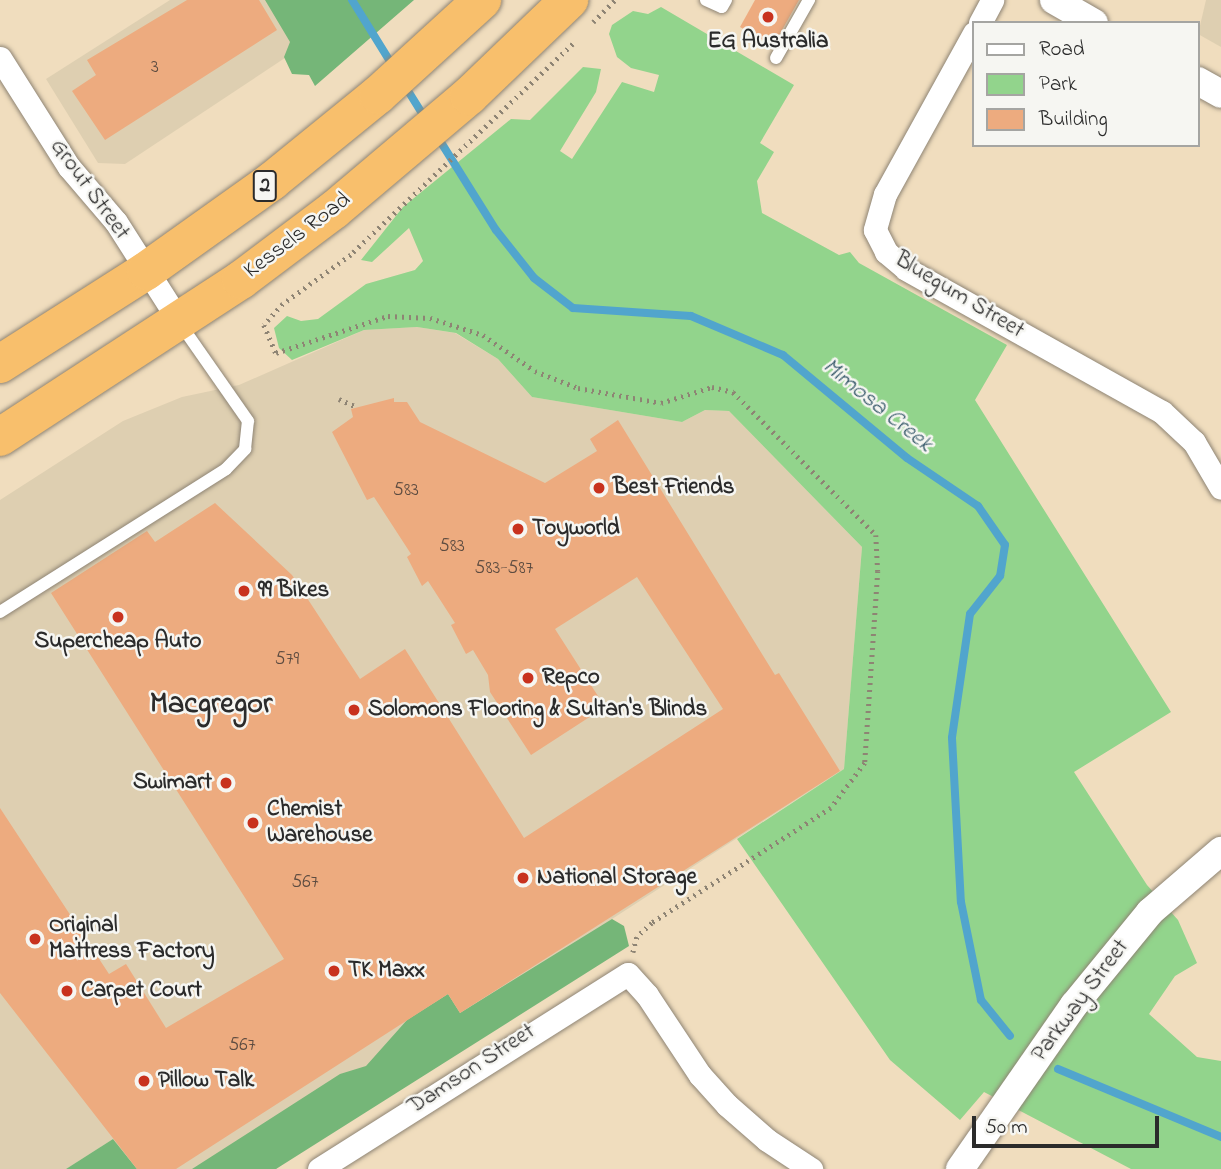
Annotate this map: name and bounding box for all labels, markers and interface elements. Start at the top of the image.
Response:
marker: EG Australia [760,9,776,25]
legend [972,21,1200,147]
place label: EG Australia [708,28,828,56]
text: Road [1039,35,1085,65]
house number: 3 [151,57,159,79]
text: Park [1039,70,1077,100]
text: Building [1039,105,1108,135]
street label: Grout Street [43,134,135,246]
road number: 2 [253,168,277,204]
street label: Kessels Road [239,187,357,285]
street label: Bluegum Street [889,246,1029,346]
water label: Mimosa Creek [816,353,938,459]
place label: Best Friends [613,474,735,502]
house number: 583 [393,480,419,502]
marker: Best Friends [591,480,607,496]
place label: Toyworld [532,515,620,543]
marker: Toyworld [510,521,526,537]
house number: 583 [439,536,465,558]
house number: 583-587 [475,558,533,580]
place label: 99 Bikes [258,577,329,605]
marker: 99 Bikes [236,583,252,599]
marker: Supercheap Auto [110,609,126,625]
place label: Supercheap Auto [35,628,201,656]
house number: 579 [275,649,299,671]
place label: Repco [542,664,600,692]
marker: Repco [520,670,536,686]
district label: Macgregor [150,687,272,723]
place label: Solomons Flooring & Sultan's Blinds [368,696,707,724]
marker: Solomons Flooring & Sultan's Blinds [346,702,362,718]
place label: Swimart [133,769,212,797]
marker: Swimart [218,775,234,791]
place label: Chemist Warehouse [267,796,373,850]
marker: Chemist Warehouse [245,815,261,831]
place label: National Storage [537,864,697,892]
marker: National Storage [515,870,531,886]
house number: 567 [291,872,319,894]
place label: Original Mattress Factory [49,912,215,966]
marker: Original Mattress Factory [27,931,43,947]
street label: Parkway Street [1026,935,1136,1067]
place label: TK Maxx [348,957,425,985]
marker: TK Maxx [326,963,342,979]
place label: Carpet Court [81,977,202,1005]
marker: Carpet Court [59,983,75,999]
street label: Damson Street [403,1019,541,1121]
house number: 567 [228,1035,256,1057]
place label: Pillow Talk [158,1067,254,1095]
marker: Pillow Talk [136,1073,152,1089]
scale bar [976,1102,1163,1146]
text: 50 m [985,1113,1028,1143]

